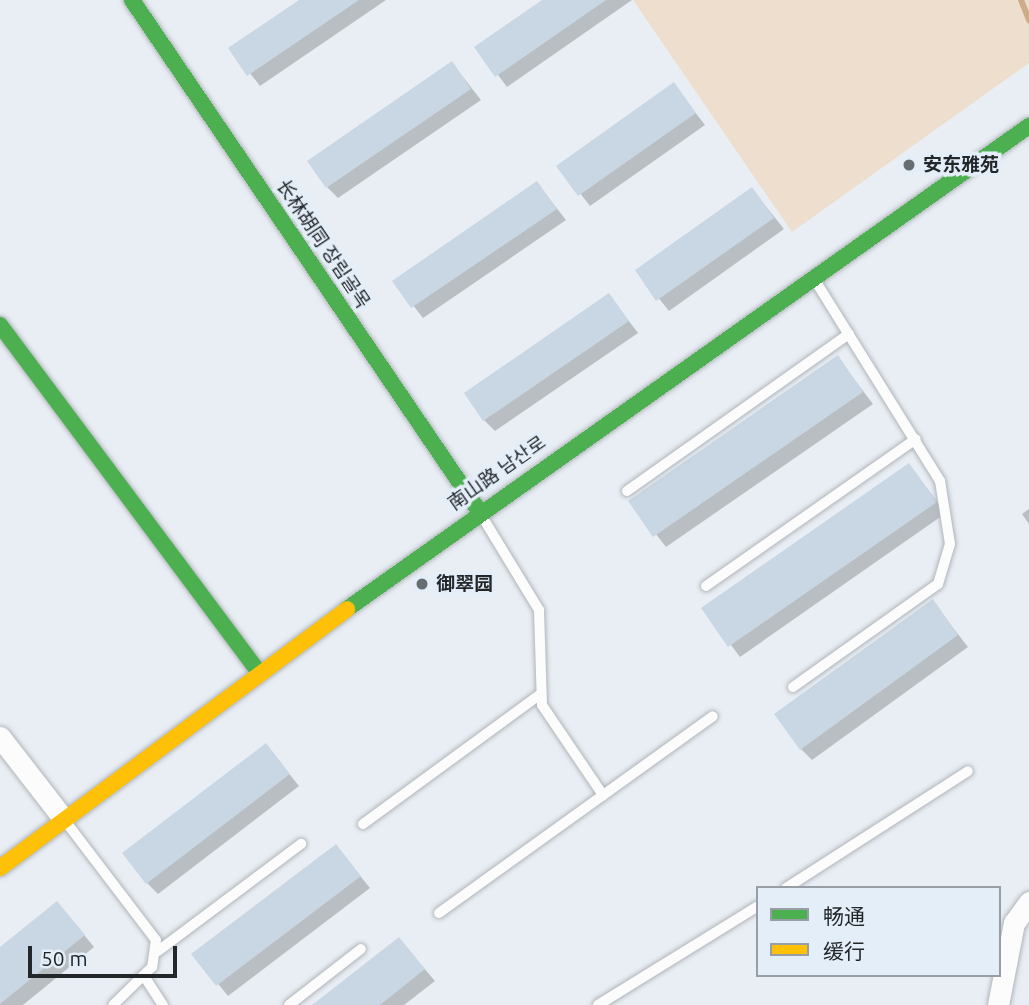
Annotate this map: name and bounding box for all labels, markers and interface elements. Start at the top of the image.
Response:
place label: 安东雅苑 [923,154,999,176]
marker: 安东雅苑 [901,157,917,173]
street label: 长林胡同 장림골목 [272,175,374,313]
street label: 南山路 남산로 [444,431,550,515]
place label: 御翠园 [436,573,493,595]
marker: 御翠园 [414,576,430,592]
legend [756,886,1001,977]
text: 畅通 [823,904,865,928]
scale bar [32,932,180,976]
text: 缓行 [823,939,865,963]
text: 50 m [41,946,88,970]

